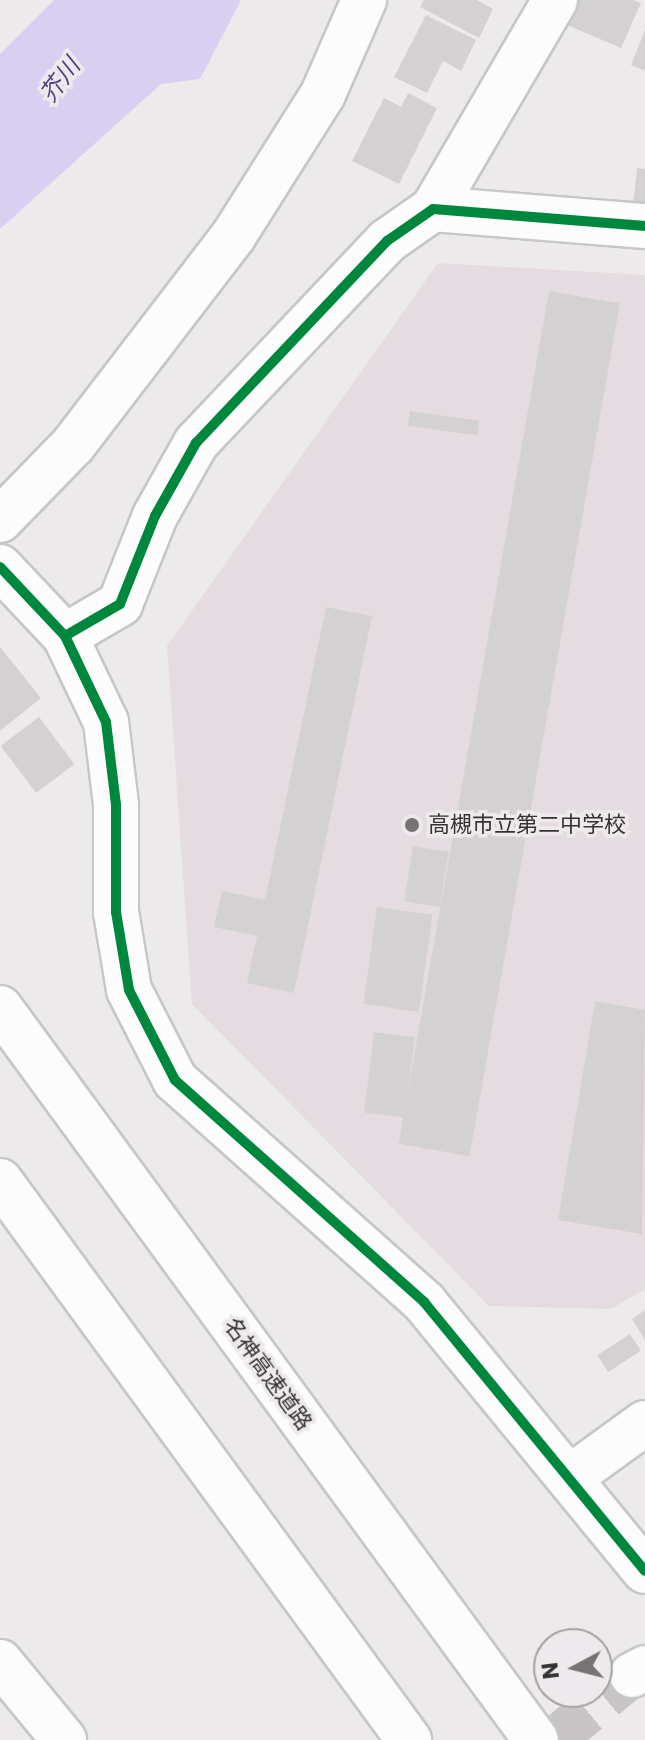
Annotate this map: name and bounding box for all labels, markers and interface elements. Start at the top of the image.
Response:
water label: 芥川 [34,52,86,108]
place label: 高槻市立第二中学校 [428,812,626,838]
marker: 高槻市立第二中学校 [403,816,421,834]
street label: 名神高速道路 [219,1313,317,1435]
north arrow [533,1628,613,1708]
text: N [534,1661,567,1681]

